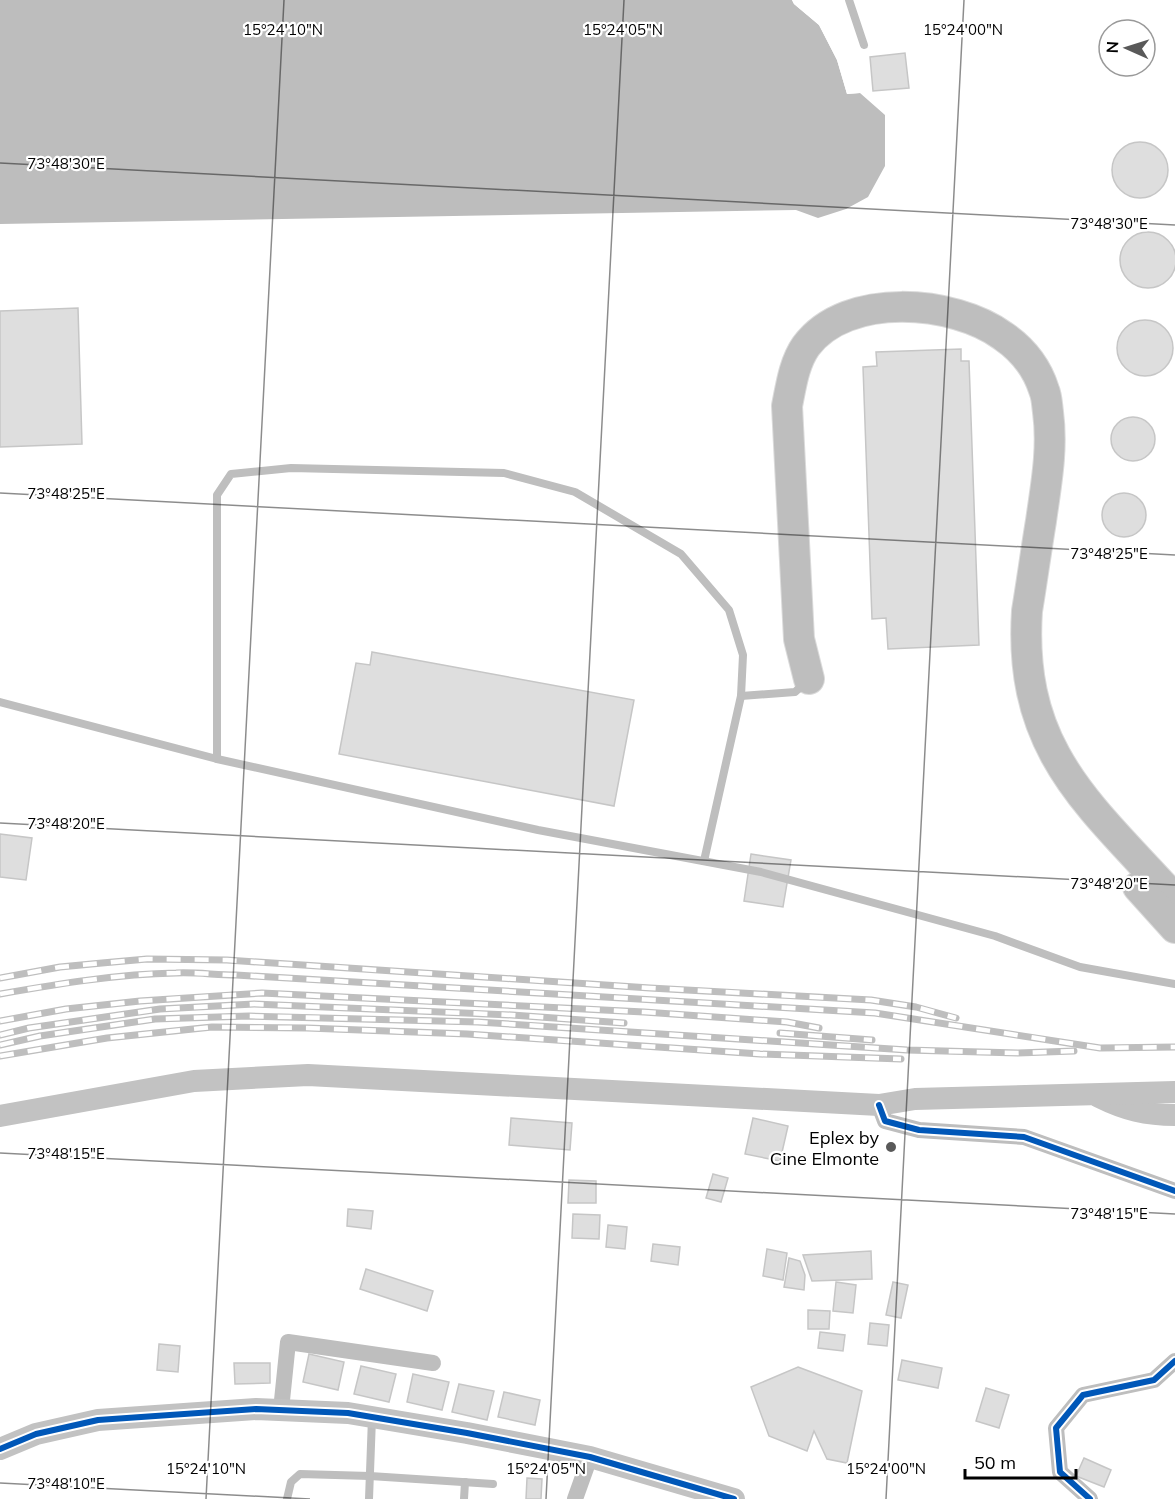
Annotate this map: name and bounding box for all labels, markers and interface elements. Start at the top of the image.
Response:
north arrow [1097,18,1157,78]
text: 15°24'10"N [243,20,323,39]
text: 15°24'05"N [583,20,663,39]
text: 15°24'00"N [923,20,1003,39]
text: N [1102,41,1122,54]
text: 73°48'30"E [27,154,105,173]
text: 73°48'30"E [1070,214,1148,233]
text: 73°48'25"E [27,484,105,503]
text: 73°48'25"E [1070,544,1148,563]
text: 73°48'20"E [27,814,105,833]
text: 73°48'20"E [1070,874,1148,893]
place label: Eplex by Cine Elmonte [770,1126,879,1170]
marker: Eplex by Cine Elmonte [884,1140,898,1154]
text: 73°48'15"E [27,1144,105,1163]
text: 73°48'15"E [1070,1204,1148,1223]
scale bar [965,1442,1076,1480]
text: 50 m [974,1451,1016,1474]
text: 15°24'10"N [166,1459,246,1478]
text: 15°24'05"N [506,1459,586,1478]
text: 15°24'00"N [846,1459,926,1478]
text: 73°48'10"E [27,1474,105,1493]

